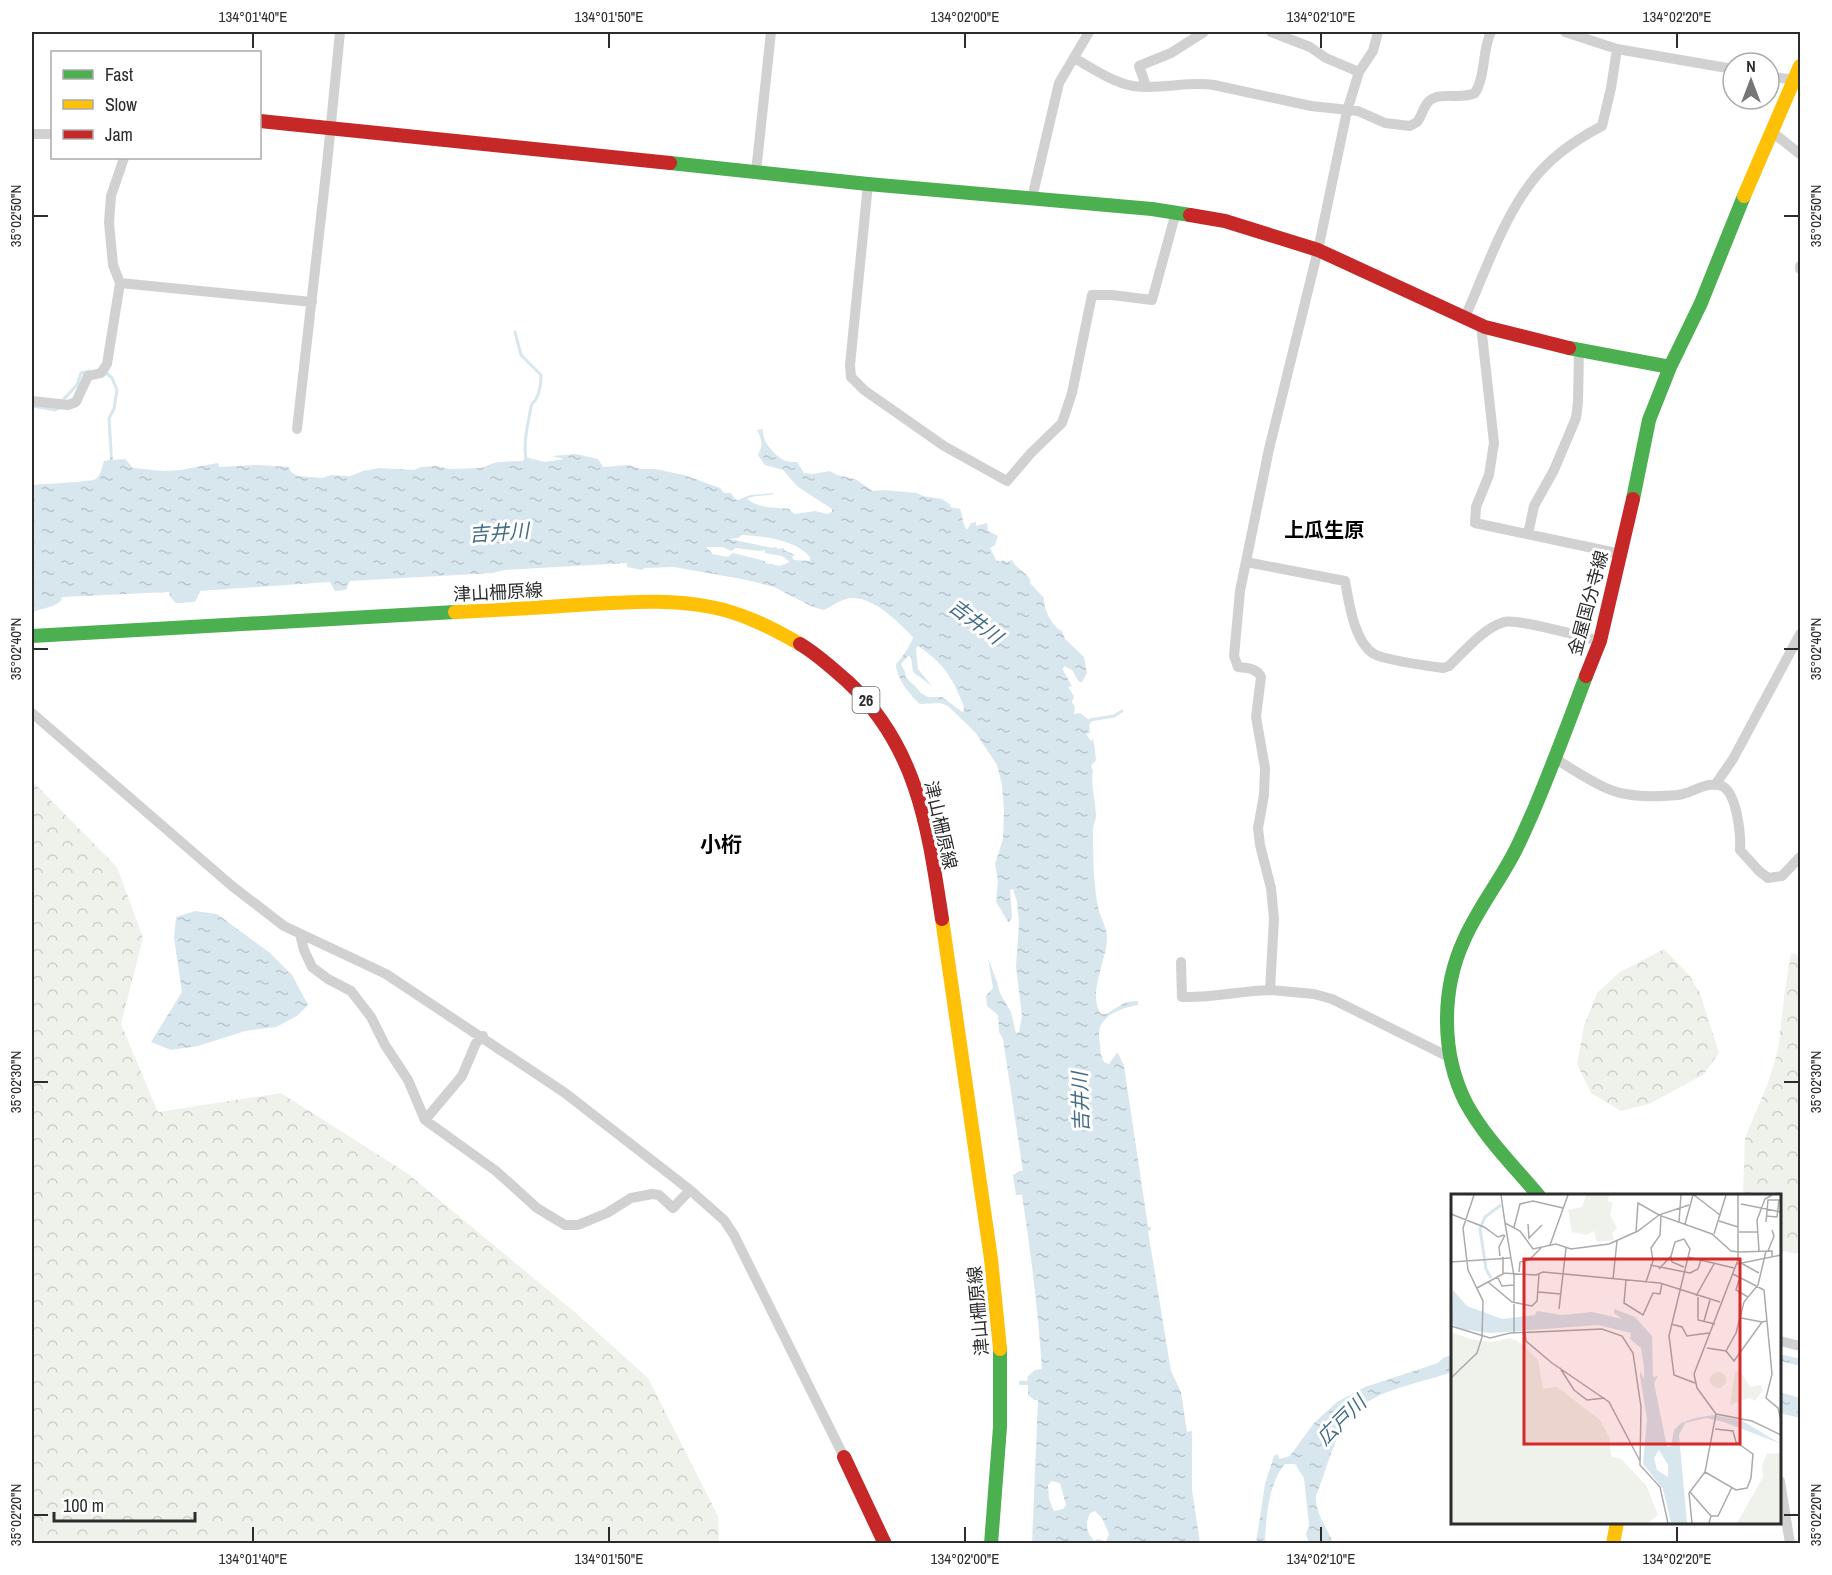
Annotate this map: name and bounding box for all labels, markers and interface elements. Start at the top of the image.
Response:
text: 134°01'40"E [219,6,287,27]
text: 134°01'50"E [575,6,643,27]
text: 134°02'00"E [931,6,999,27]
text: 134°02'10"E [1287,6,1355,27]
text: 134°02'20"E [1643,6,1711,27]
legend [51,51,261,159]
north arrow [1721,51,1781,111]
text: N [1746,55,1756,77]
text: Fast [105,62,133,87]
text: Slow [105,92,137,117]
text: Jam [105,122,133,147]
text: 35°02'50"N [5,185,26,247]
text: 35°02'50"N [1805,185,1826,247]
water label: 吉井川 [468,516,532,548]
district label: 上瓜生原 [1284,516,1364,543]
street label: 金屋国分寺線 [1562,548,1614,658]
street label: 津山柵原線 [452,577,544,607]
water label: 吉井川 [944,592,1010,651]
text: 35°02'40"N [5,618,26,680]
text: 35°02'40"N [1805,618,1826,680]
road number: 26 [852,687,880,713]
street label: 津山柵原線 [919,778,963,872]
district label: 小桁 [700,830,742,859]
text: 35°02'30"N [5,1051,26,1113]
text: 35°02'30"N [1805,1051,1826,1113]
water label: 吉井川 [1065,1070,1095,1132]
inset map [1451,1194,1781,1524]
street label: 津山柵原線 [962,1265,994,1357]
water label: 広戸川 [1310,1388,1373,1451]
text: 35°02'20"N [5,1484,26,1546]
text: 35°02'20"N [1805,1484,1826,1546]
scale bar [54,1485,195,1523]
text: 100 m [63,1493,104,1518]
text: 134°01'40"E [219,1548,287,1569]
text: 134°01'50"E [575,1548,643,1569]
text: 134°02'00"E [931,1548,999,1569]
text: 134°02'10"E [1287,1548,1355,1569]
text: 134°02'20"E [1643,1548,1711,1569]

